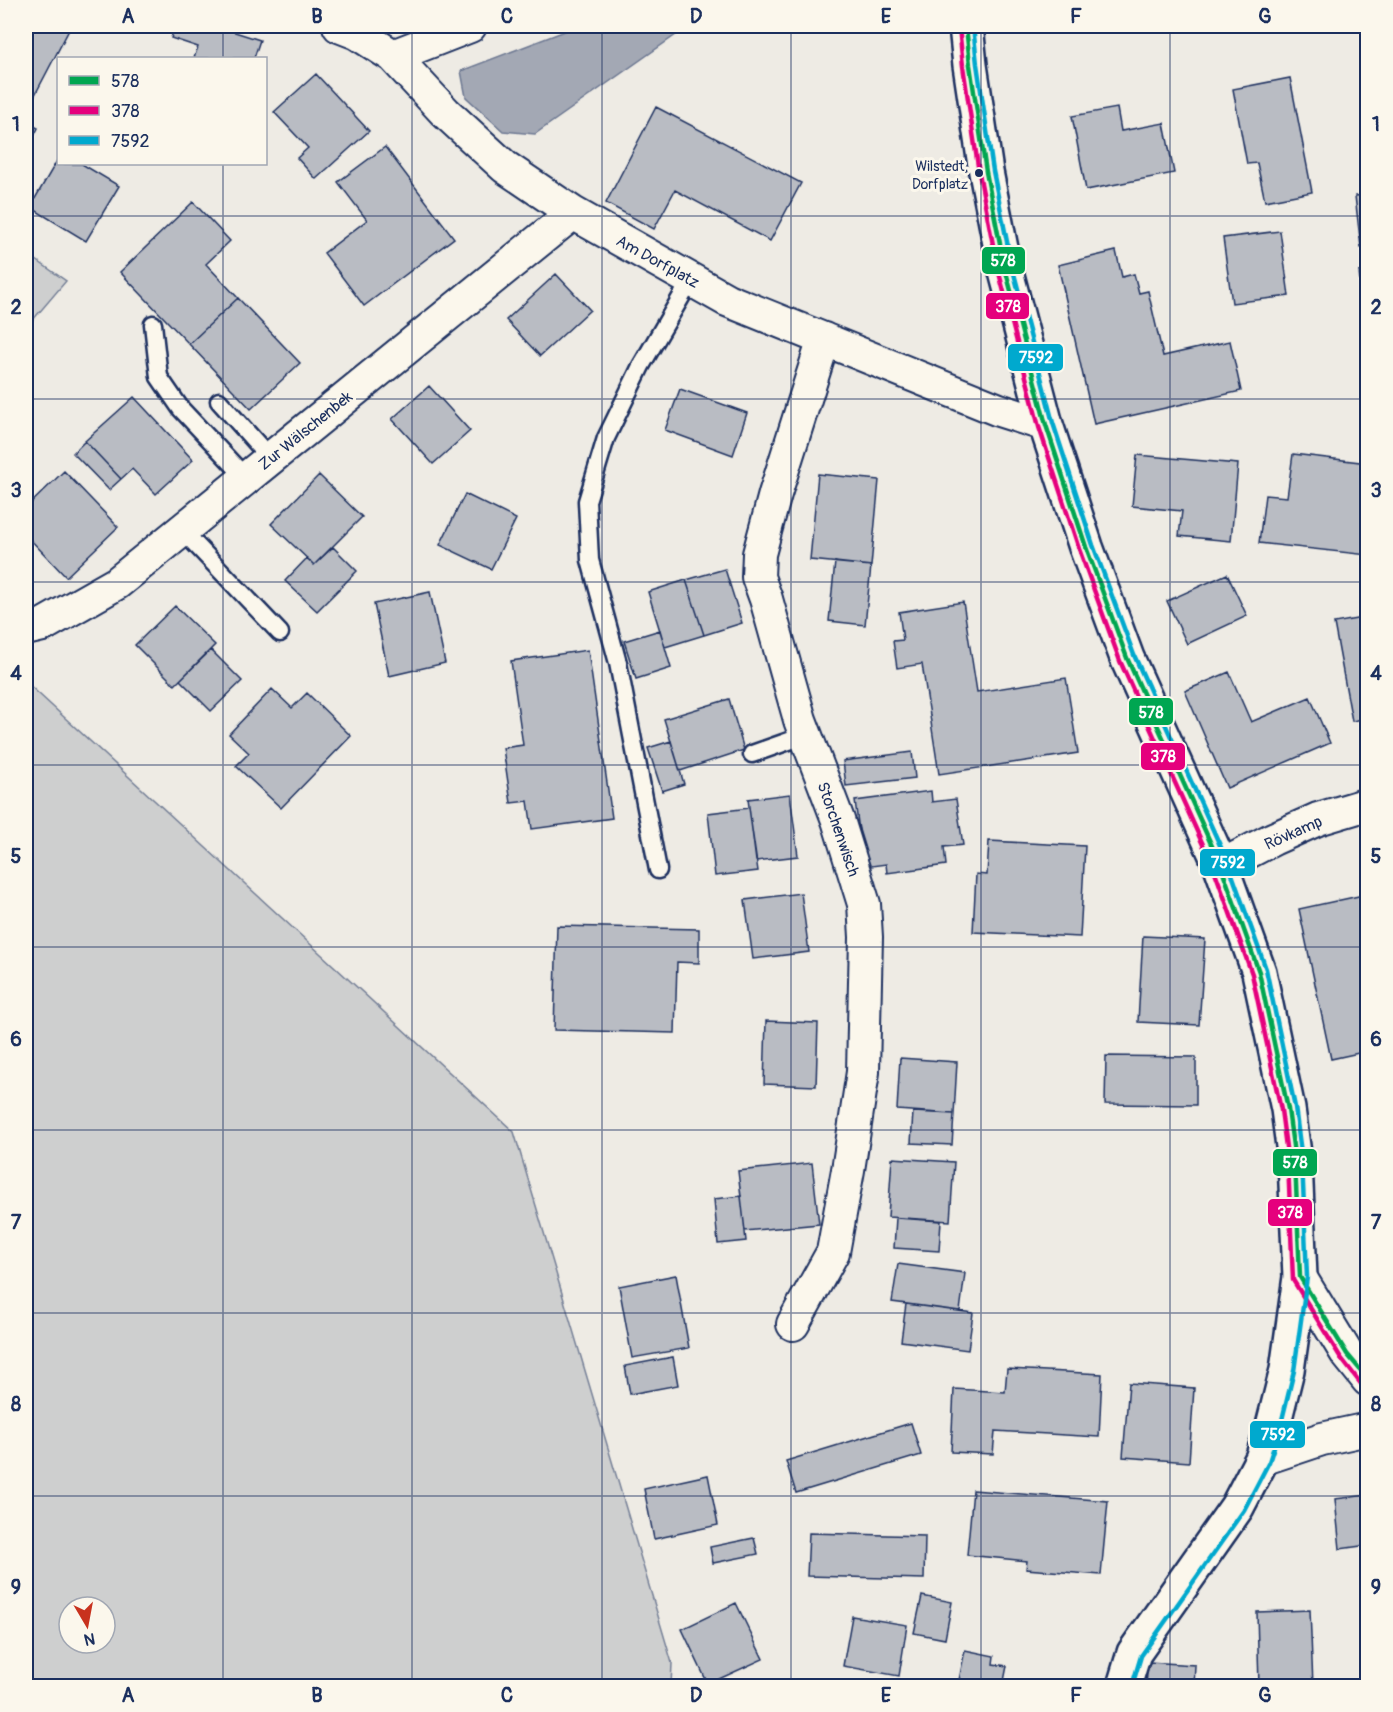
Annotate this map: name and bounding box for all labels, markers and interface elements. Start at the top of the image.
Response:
text: A [122,4,135,29]
text: B [311,4,323,29]
text: C [501,4,513,29]
text: D [690,4,703,29]
text: E [881,4,892,29]
text: F [1070,4,1082,29]
text: G [1258,4,1272,29]
legend [57,57,267,165]
text: 578 [111,70,139,93]
text: 378 [111,100,140,123]
text: 1 [12,112,20,137]
text: 1 [1372,112,1380,137]
text: 7592 [111,130,150,153]
place label: Wilstedt, Dorfplatz [912,158,968,193]
marker: Wilstedt, Dorfplatz [973,167,985,179]
street label: Am Dorfplatz [613,231,702,293]
line badge: 578 [981,246,1026,275]
text: 578 [990,251,1016,271]
line badge: 378 [985,292,1030,320]
text: 2 [10,295,22,320]
text: 2 [1370,295,1382,320]
text: 378 [995,297,1021,317]
line badge: 7592 [1007,343,1064,372]
text: 7592 [1019,348,1053,368]
street label: Zur Wälschenbek [255,387,357,475]
text: 3 [10,478,22,503]
text: 3 [1370,478,1382,503]
text: 4 [10,661,22,686]
text: 4 [1370,661,1382,686]
line badge: 578 [1128,697,1174,726]
text: 578 [1138,703,1164,723]
line badge: 378 [1140,742,1186,771]
text: 378 [1150,747,1176,767]
street label: Storchenwisch [813,779,864,879]
street label: Rövkamp [1261,811,1325,854]
text: 5 [11,844,22,869]
text: 5 [1371,844,1382,869]
line badge: 7592 [1199,848,1256,877]
text: 7592 [1211,853,1245,873]
text: 6 [10,1027,22,1052]
text: 6 [1370,1027,1382,1052]
line badge: 578 [1272,1148,1318,1177]
text: 578 [1282,1153,1308,1173]
line badge: 378 [1267,1198,1313,1227]
text: 378 [1277,1203,1303,1223]
text: 7 [11,1210,22,1235]
text: 7 [1371,1210,1382,1235]
text: 8 [11,1392,21,1417]
text: 8 [1371,1392,1381,1417]
line badge: 7592 [1249,1420,1306,1449]
text: 7592 [1261,1425,1295,1445]
text: 9 [11,1575,21,1600]
text: 9 [1371,1575,1381,1600]
north arrow [57,1595,117,1655]
text: N [82,1628,96,1650]
text: A [122,1683,135,1708]
text: B [311,1683,323,1708]
text: C [501,1683,513,1708]
text: D [690,1683,703,1708]
text: E [881,1683,892,1708]
text: F [1070,1683,1082,1708]
text: G [1258,1683,1272,1708]

